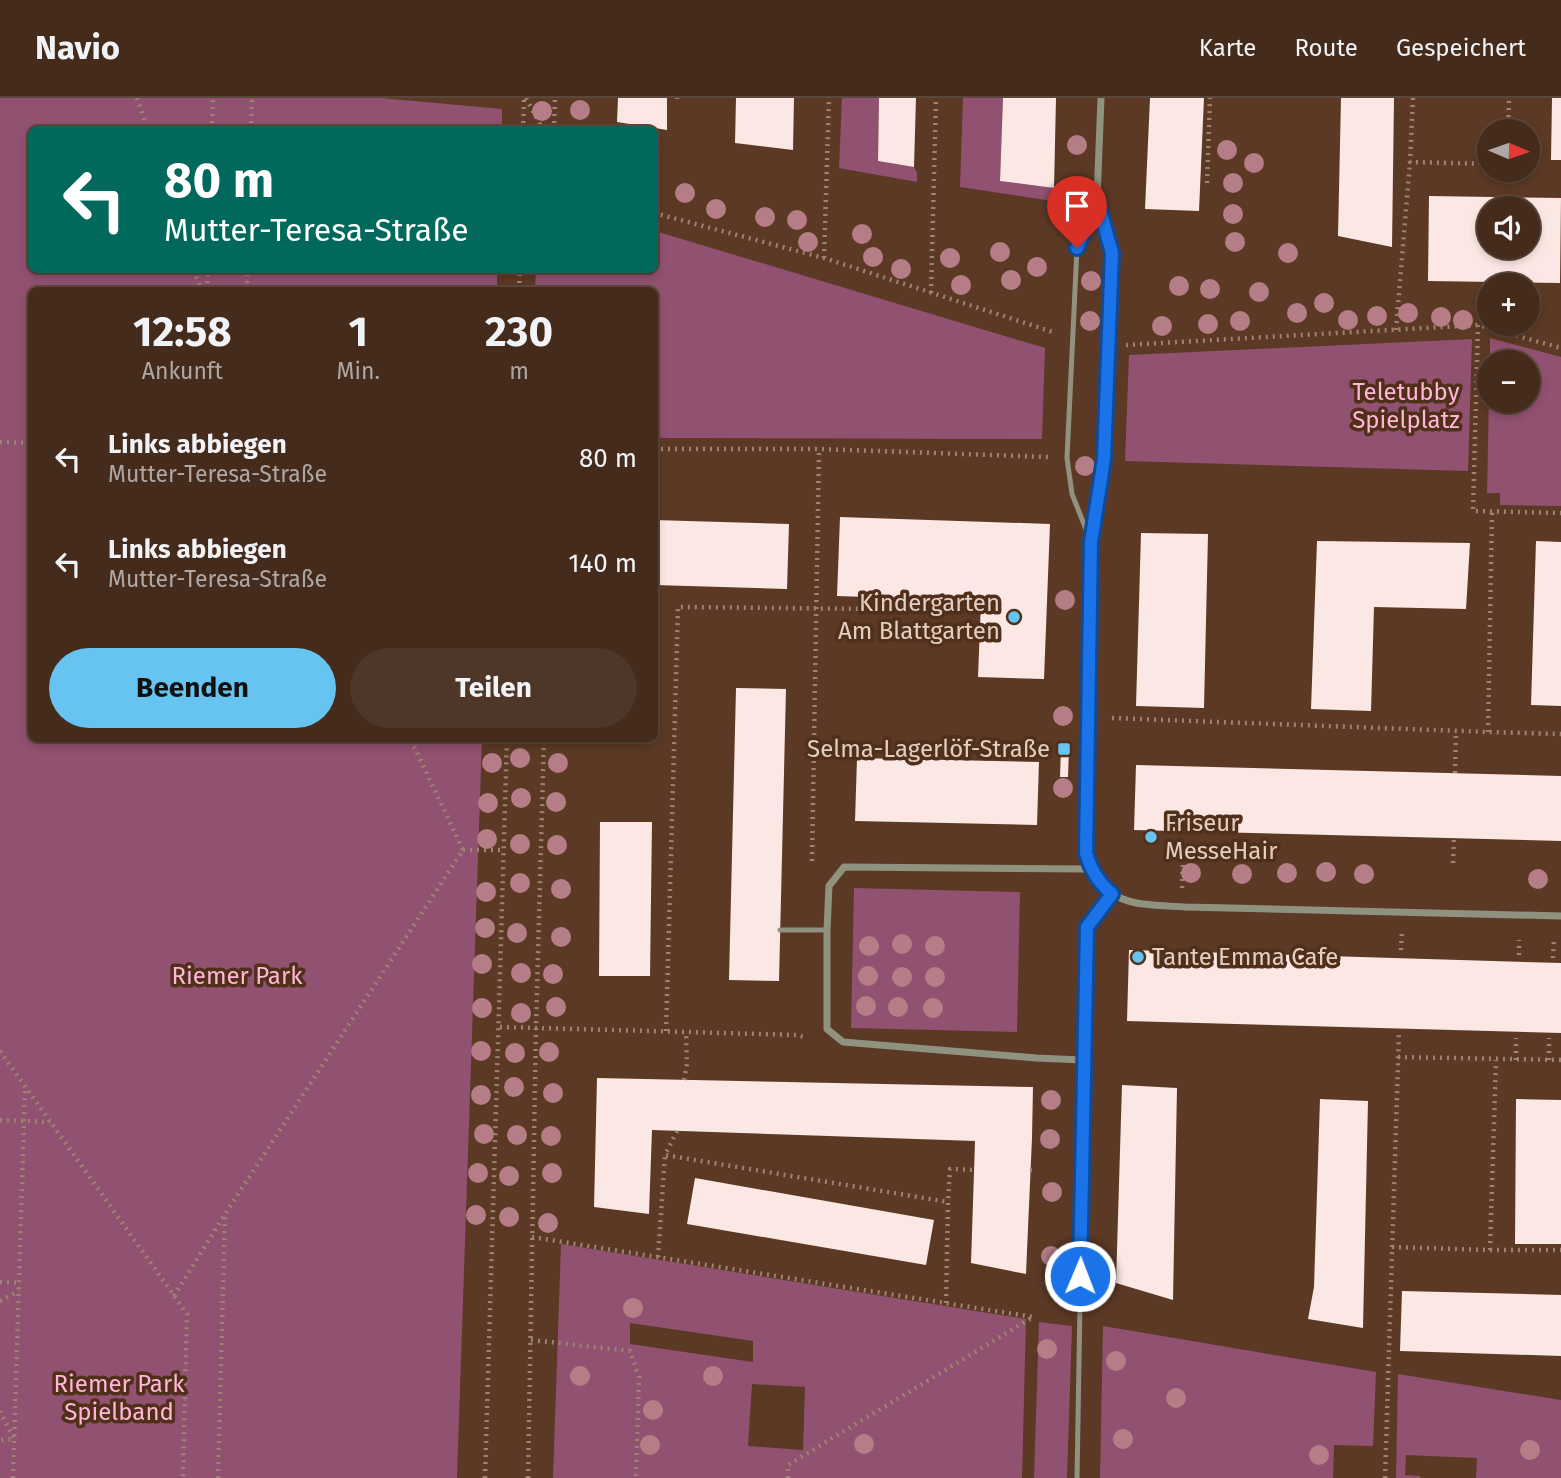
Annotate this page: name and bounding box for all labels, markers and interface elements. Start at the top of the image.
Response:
text: Navio [35,28,120,68]
text: Karte [1199,34,1256,62]
text: Route [1294,34,1358,62]
text: Gespeichert [1396,34,1526,62]
north arrow [1477,119,1540,182]
map controls [1477,119,1540,413]
text: 80 m [164,151,274,210]
icon: left [49,154,140,245]
pin [1047,176,1107,248]
icon: arrive [1058,187,1096,225]
button: sound [1477,196,1540,259]
text: Mutter-Teresa-Straße [164,211,469,249]
button: + [1477,273,1540,336]
text: 12:58 [133,307,232,357]
text: 1 [349,307,368,357]
text: 230 [485,307,553,357]
button: − [1477,350,1540,413]
text: Ankunft [142,357,223,385]
text: Min. [337,357,380,385]
text: m [509,357,529,385]
park label: Teletubby Spielplatz [1352,378,1460,434]
text: Links abbiegen [108,429,287,460]
icon: left [49,440,87,478]
text: 80 m [579,443,637,474]
text: Mutter-Teresa-Straße [108,460,327,488]
text: Links abbiegen [108,534,287,565]
icon: left [49,545,87,583]
text: 140 m [568,548,637,579]
text: Mutter-Teresa-Straße [108,565,327,593]
place label: Kindergarten Am Blattgarten [838,589,1000,645]
marker: Kindergarten Am Blattgarten [1006,609,1022,625]
button: Beenden [49,648,336,728]
button: Teilen [350,648,637,728]
place label: Selma-Lagerlöf-Straße [807,735,1050,763]
marker: Selma-Lagerlöf-Straße [1056,741,1072,757]
place label: Friseur MesseHair [1165,809,1278,865]
marker: Friseur MesseHair [1143,829,1159,845]
place label: Tante Emma Cafe [1152,943,1338,971]
marker: Tante Emma Cafe [1130,949,1146,965]
park label: Riemer Park [172,962,303,990]
position arrow [1043,1239,1117,1313]
park label: Riemer Park Spielband [54,1370,185,1426]

